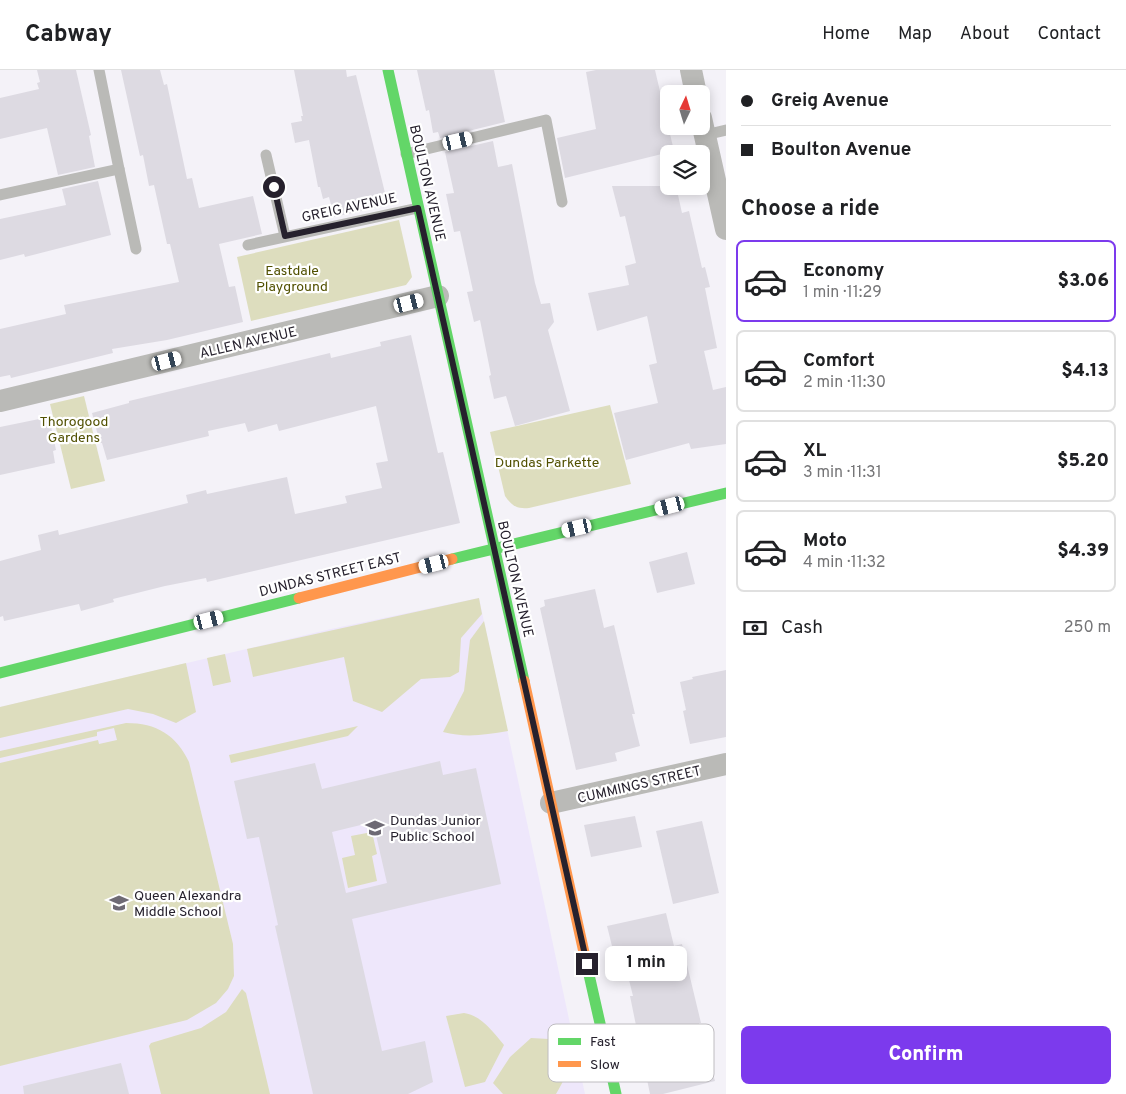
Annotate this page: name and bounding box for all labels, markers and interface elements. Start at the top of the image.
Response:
text: Cabway [25,20,112,50]
text: Home [822,23,870,46]
text: Map [898,23,932,46]
text: About [960,23,1009,46]
text: Contact [1037,23,1101,46]
north arrow [660,85,710,135]
map controls [660,85,710,195]
text: Greig Avenue [771,89,889,113]
street label: BOULTON AVENUE [405,123,448,243]
car [441,130,474,152]
text: Boulton Avenue [771,138,911,162]
button: layers [660,145,710,195]
route start [263,176,285,198]
street label: GREIG AVENUE [300,190,398,227]
text: Choose a ride [741,196,879,223]
icon: car [743,259,788,304]
text: Economy [803,259,884,283]
park label: Eastdale Playground [256,263,328,296]
text: $3.06 [1057,269,1109,293]
text: 1 min · 11:29 [803,283,882,303]
car [392,292,425,314]
street label: ALLEN AVENUE [198,324,299,363]
icon: car [743,349,788,394]
text: Comfort [803,349,875,373]
car [150,350,183,372]
text: $4.13 [1061,359,1109,383]
text: 2 min · 11:30 [803,373,886,393]
park label: Thorogood Gardens [40,414,108,447]
icon: car [743,439,788,484]
text: XL [803,439,826,463]
text: $5.20 [1057,449,1109,473]
park label: Dundas Parkette [495,455,599,472]
text: 3 min · 11:31 [803,463,882,483]
car [653,495,686,517]
car [560,517,593,539]
street label: BOULTON AVENUE [493,519,536,639]
icon: car [743,529,788,574]
text: Moto [803,529,847,553]
text: $4.39 [1057,539,1109,563]
street label: DUNDAS STREET EAST [258,550,403,601]
car [417,553,450,575]
text: 4 min · 11:32 [803,553,885,573]
car [192,609,225,631]
icon: cash [741,614,769,642]
text: Cash [781,616,823,640]
text: 250 m [1064,618,1111,638]
street label: CUMMINGS STREET [576,763,703,808]
place label: Dundas Junior Public School [390,813,482,846]
school or university icon: Dundas Junior Public School [364,817,386,839]
place label: Queen Alexandra Middle School [134,888,241,921]
school or university icon: Queen Alexandra Middle School [108,892,130,914]
callout: 1 min [604,946,687,982]
route end [576,953,598,975]
text: 1 min [626,953,666,973]
legend [548,1024,714,1082]
button: Confirm [741,1026,1111,1084]
text: Fast [590,1034,616,1051]
text: Slow [590,1057,620,1074]

